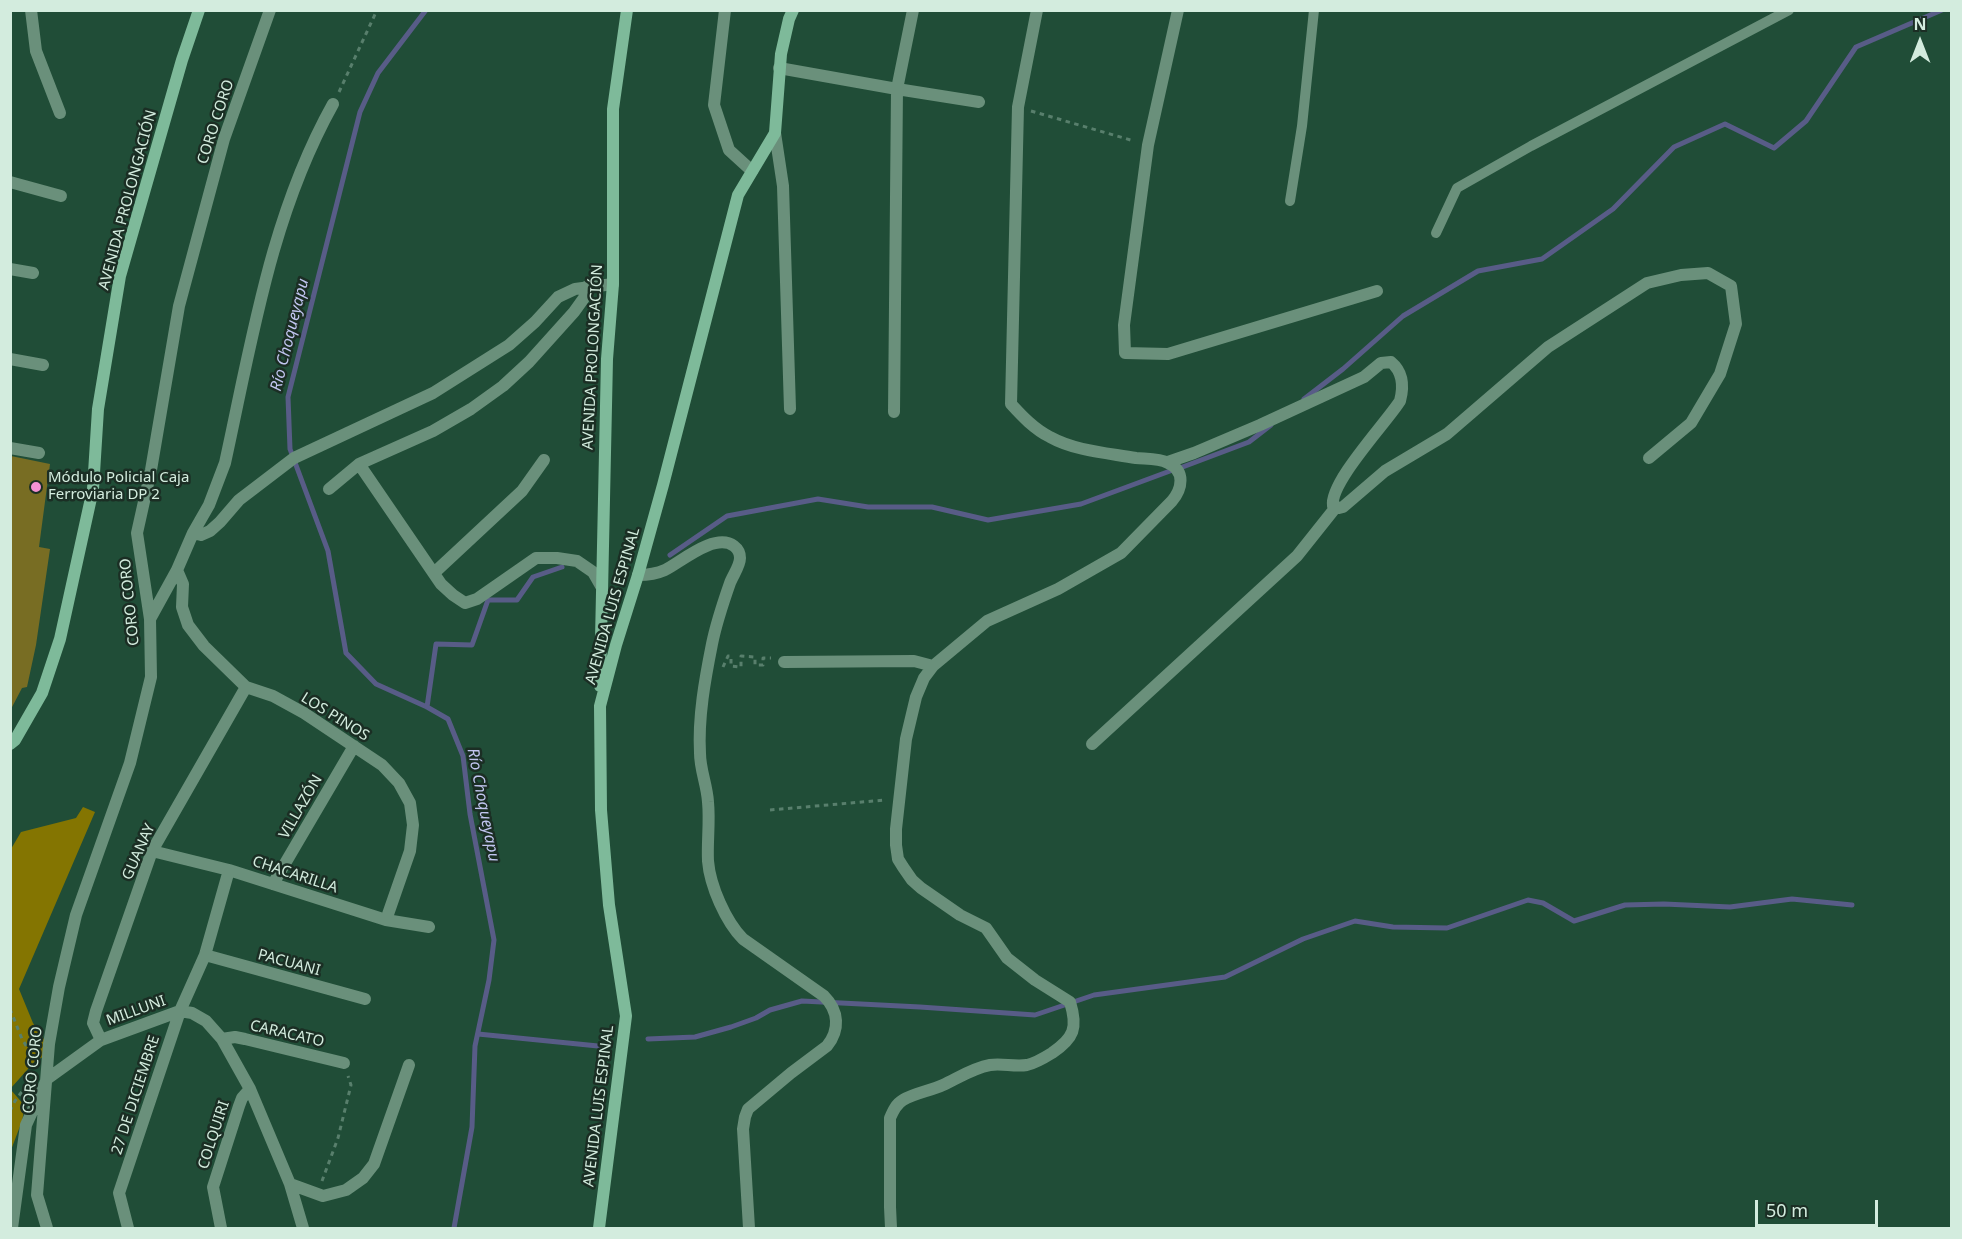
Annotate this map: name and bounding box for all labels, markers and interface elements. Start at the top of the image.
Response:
north arrow [1890,12,1950,72]
text: N [1913,13,1927,35]
street label: CORO CORO [194,77,238,167]
street label: AVENIDA PROLONGACIÓN [95,108,161,292]
street label: AVENIDA PROLONGACIÓN [579,264,607,450]
water label: Río Choqueyapu [267,277,313,393]
place label: Módulo Policial Caja Ferroviaria DP 2 [48,469,189,504]
marker: Módulo Policial Caja Ferroviaria DP 2 [29,480,43,494]
street label: AVENIDA LUIS ESPINAL [582,525,644,687]
street label: CORO CORO [116,557,144,647]
street label: LOS PINOS [298,689,372,745]
water label: Río Choqueyapu [463,747,503,863]
street label: VILLAZÓN [275,772,327,842]
street label: GUANAY [119,821,159,883]
street label: CHACARILLA [250,853,340,897]
street label: PACUANI [256,946,322,980]
street label: MILLUNI [104,992,168,1030]
street label: CARACATO [248,1017,326,1051]
street label: AVENIDA LUIS ESPINAL [580,1024,618,1188]
street label: CORO CORO [19,1025,47,1115]
street label: 27 DE DICIEMBRE [108,1033,164,1157]
street label: COLQUIRI [195,1099,233,1171]
scale bar [1758,1188,1881,1226]
text: 50 m [1766,1198,1808,1222]

